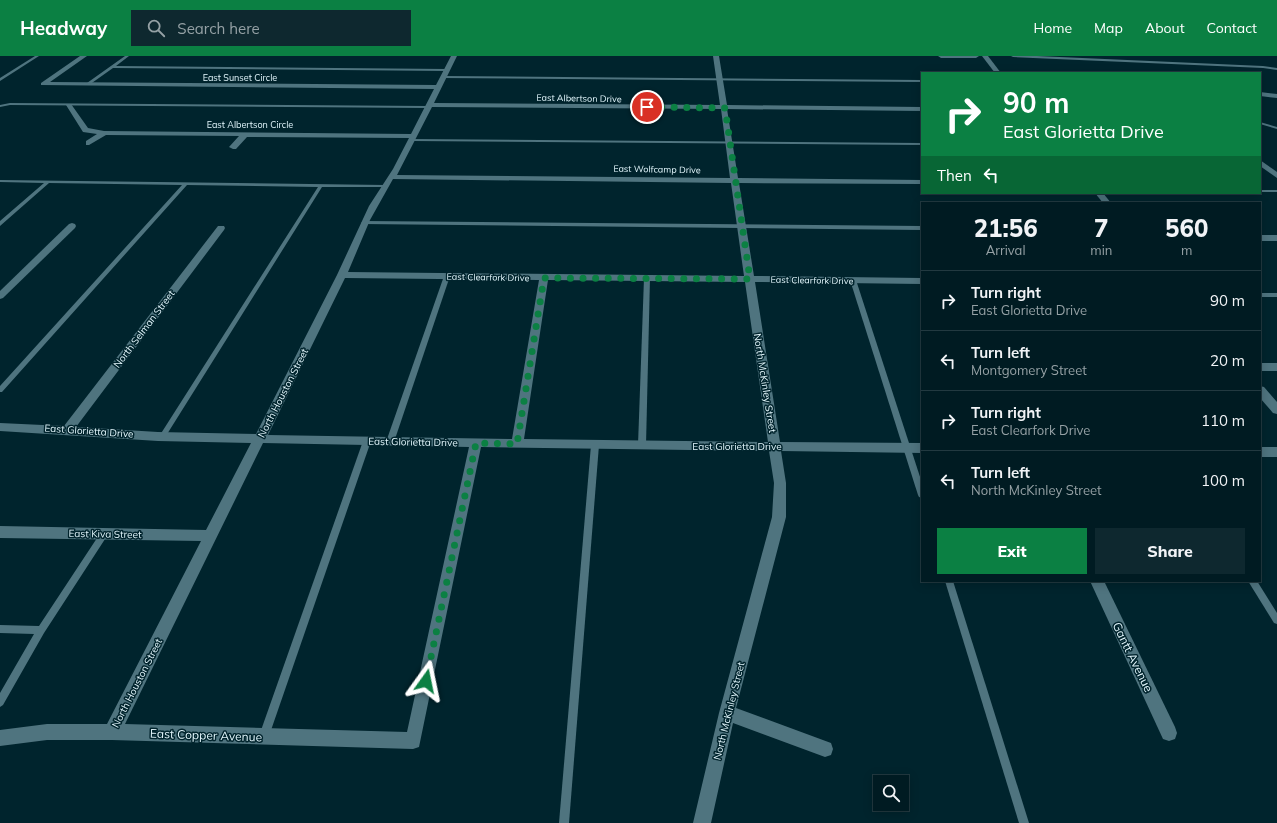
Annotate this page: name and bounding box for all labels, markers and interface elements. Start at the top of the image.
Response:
search box [131,10,411,46]
text: Headway [20,16,107,40]
icon: search [145,17,167,39]
text: Search here [177,19,260,38]
text: Home [1033,19,1072,37]
text: Map [1094,19,1123,37]
text: About [1145,19,1185,37]
text: Contact [1207,19,1257,37]
street label: East Sunset Circle [203,72,277,83]
text: 90 m [1003,85,1069,120]
icon: right [937,88,989,140]
pin [630,90,664,124]
street label: East Albertson Drive [536,92,622,104]
icon: arrive [636,96,658,118]
street label: East Albertson Circle [207,119,293,130]
text: East Glorietta Drive [1003,120,1164,143]
street label: East Wolfcamp Drive [613,163,701,175]
icon: left [980,164,1002,186]
text: Then [937,166,972,185]
text: 21:56 [974,213,1038,243]
text: 7 [1094,213,1109,243]
text: 560 [1165,213,1208,243]
text: Arrival [986,242,1026,258]
text: min [1090,242,1112,258]
text: m [1181,242,1192,258]
street label: East Clearfork Drive [447,271,530,283]
street label: East Clearfork Drive [771,274,854,286]
text: Turn right [971,283,1041,302]
street label: North Selman Street [111,287,178,370]
icon: right [937,290,959,312]
text: 90 m [1210,291,1245,310]
text: East Glorietta Drive [971,302,1087,318]
street label: North McKinley Street [751,332,779,434]
text: Turn left [971,343,1030,362]
street label: North Houston Street [255,346,311,440]
icon: left [937,350,959,372]
text: 20 m [1210,351,1245,370]
text: Montgomery Street [971,362,1087,378]
text: Turn right [971,403,1041,422]
icon: right [937,410,959,432]
text: 110 m [1201,411,1245,430]
street label: East Glorietta Drive [44,421,134,441]
text: East Clearfork Drive [971,422,1090,438]
street label: East Glorietta Drive [368,435,458,449]
street label: East Glorietta Drive [692,440,782,453]
text: Turn left [971,463,1030,482]
icon: left [937,470,959,492]
text: 100 m [1201,471,1245,490]
text: North McKinley Street [971,482,1102,498]
street label: East Kiva Street [68,527,142,541]
button: Exit [937,528,1087,574]
button: Share [1095,528,1245,574]
street label: Gantt Avenue [1110,619,1156,695]
street label: North Houston Street [109,636,165,730]
position arrow [405,660,447,702]
street label: North McKinley Street [711,660,748,761]
street label: East Copper Avenue [150,726,262,744]
map controls [873,775,909,811]
button: search [873,775,909,811]

